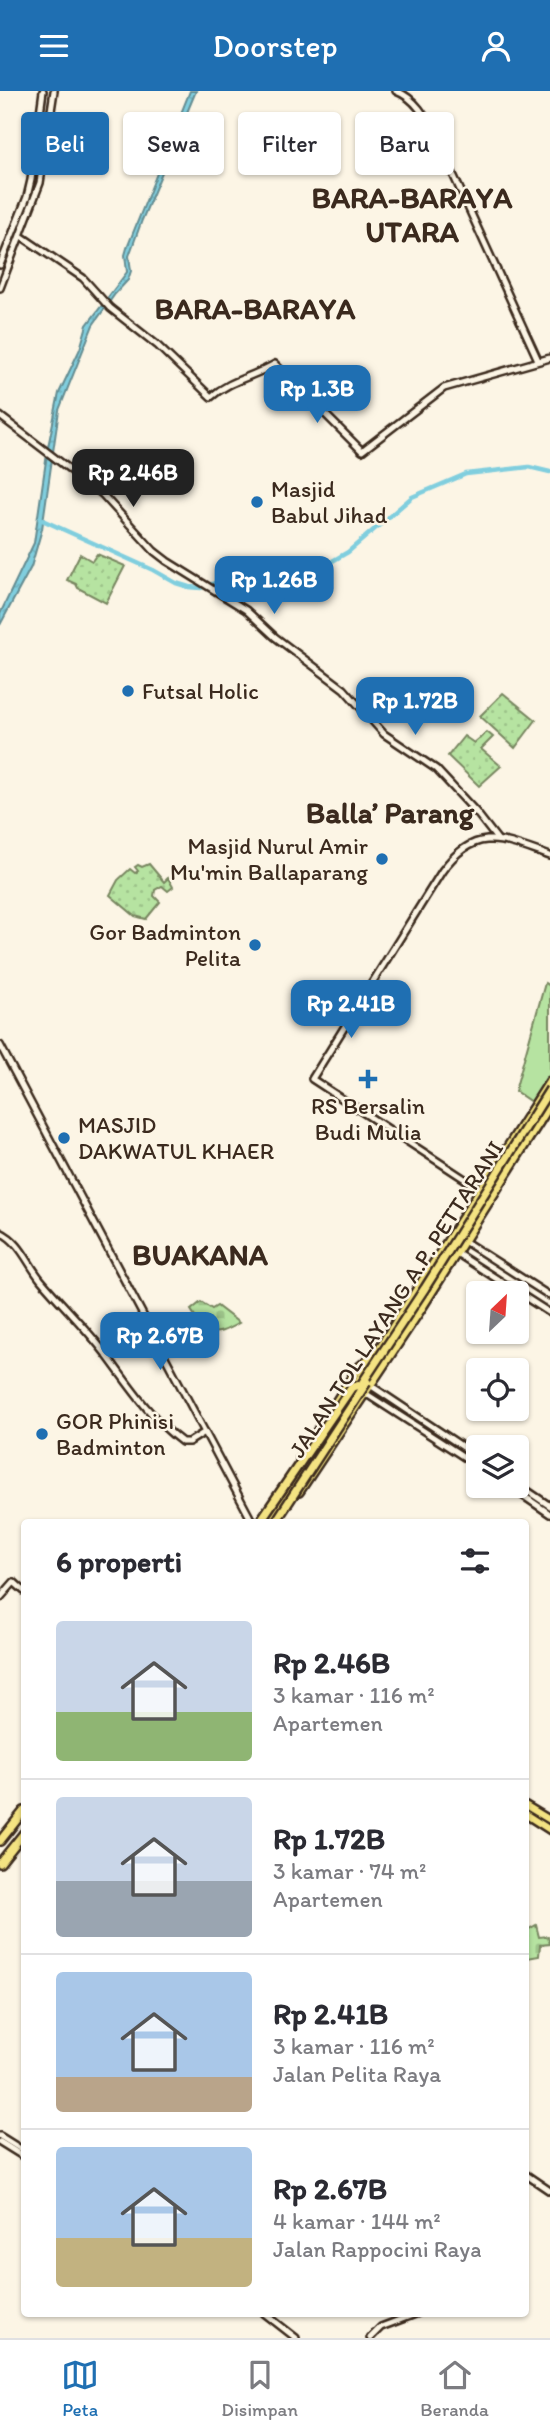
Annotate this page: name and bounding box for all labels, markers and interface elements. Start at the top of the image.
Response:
icon: menu [35,27,73,65]
text: Doorstep [212,27,338,65]
icon: person [477,27,515,65]
chip: Beli [21,112,109,175]
chip: Sewa [123,112,224,175]
chip: Filter [238,112,341,175]
chip: Baru [355,112,454,175]
district label: BARA-BARAYA UTARA [312,179,513,250]
district label: BARA-BARAYA [155,290,356,327]
pin: Rp 1.3B [252,365,382,425]
text: Rp 1.3B [280,374,354,402]
pin: Rp 2.46B [61,449,205,509]
text: Rp 2.46B [88,458,178,486]
place label: Masjid Babul Jihad [271,475,388,529]
marker: Masjid Babul Jihad [249,494,265,510]
pin: Rp 1.26B [202,557,346,616]
text: Rp 1.26B [231,565,317,593]
place label: Futsal Holic [142,677,259,705]
pin: Rp 1.72B [343,677,487,737]
marker: Futsal Holic [120,683,136,699]
text: Rp 1.72B [372,686,458,714]
district label: Ballaʼ Parang [306,794,475,831]
place label: Masjid Nurul Amir Mu'min Ballaparang [170,832,368,886]
marker: Masjid Nurul Amir Mu'min Ballaparang [374,851,390,867]
place label: Gor Badminton Pelita [89,918,241,972]
marker: Gor Badminton Pelita [247,937,263,953]
pin: Rp 2.41B [279,981,423,1040]
text: Rp 2.41B [307,989,395,1017]
marker: RS Bersalin Budi Mulia [358,1069,378,1089]
place label: RS Bersalin Budi Mulia [311,1092,425,1146]
place label: MASJID DAKWATUL KHAER [78,1111,275,1165]
marker: MASJID DAKWATUL KHAER [56,1130,72,1146]
street label: JALAN TOL LAYANG A.P. PETTARANI [283,1135,509,1463]
district label: BUAKANA [132,1236,269,1273]
north arrow [466,1281,528,1344]
map controls [466,1281,529,1498]
pin: Rp 2.67B [88,1313,232,1372]
text: Rp 2.67B [116,1321,204,1349]
button: locate [466,1358,529,1421]
place label: GOR Phinisi Badminton [56,1407,174,1461]
marker: GOR Phinisi Badminton [34,1426,50,1442]
button: layers [466,1435,529,1498]
icon: filters [456,1542,494,1580]
text: 6 properti [56,1543,182,1580]
text: Rp 2.46B [273,1644,390,1681]
icon: home [112,1649,196,1733]
text: 3 kamar · 116 m² [273,1681,435,1709]
text: Apartemen [273,1709,383,1737]
text: Rp 1.72B [273,1820,385,1857]
icon: home [112,1825,196,1909]
text: 3 kamar · 74 m² [273,1857,426,1885]
text: Apartemen [273,1885,383,1913]
text: Rp 2.41B [273,1995,388,2032]
icon: home [112,2000,196,2084]
text: 3 kamar · 116 m² [273,2032,435,2060]
text: Jalan Pelita Raya [273,2060,441,2088]
text: Rp 2.67B [273,2170,387,2207]
icon: home [112,2175,196,2259]
text: 4 kamar · 144 m² [273,2207,441,2235]
text: Jalan Rappocini Raya [273,2235,481,2263]
tab: Peta [61,2356,99,2421]
tab: Disimpan [221,2356,298,2421]
tab: Beranda [420,2356,489,2421]

